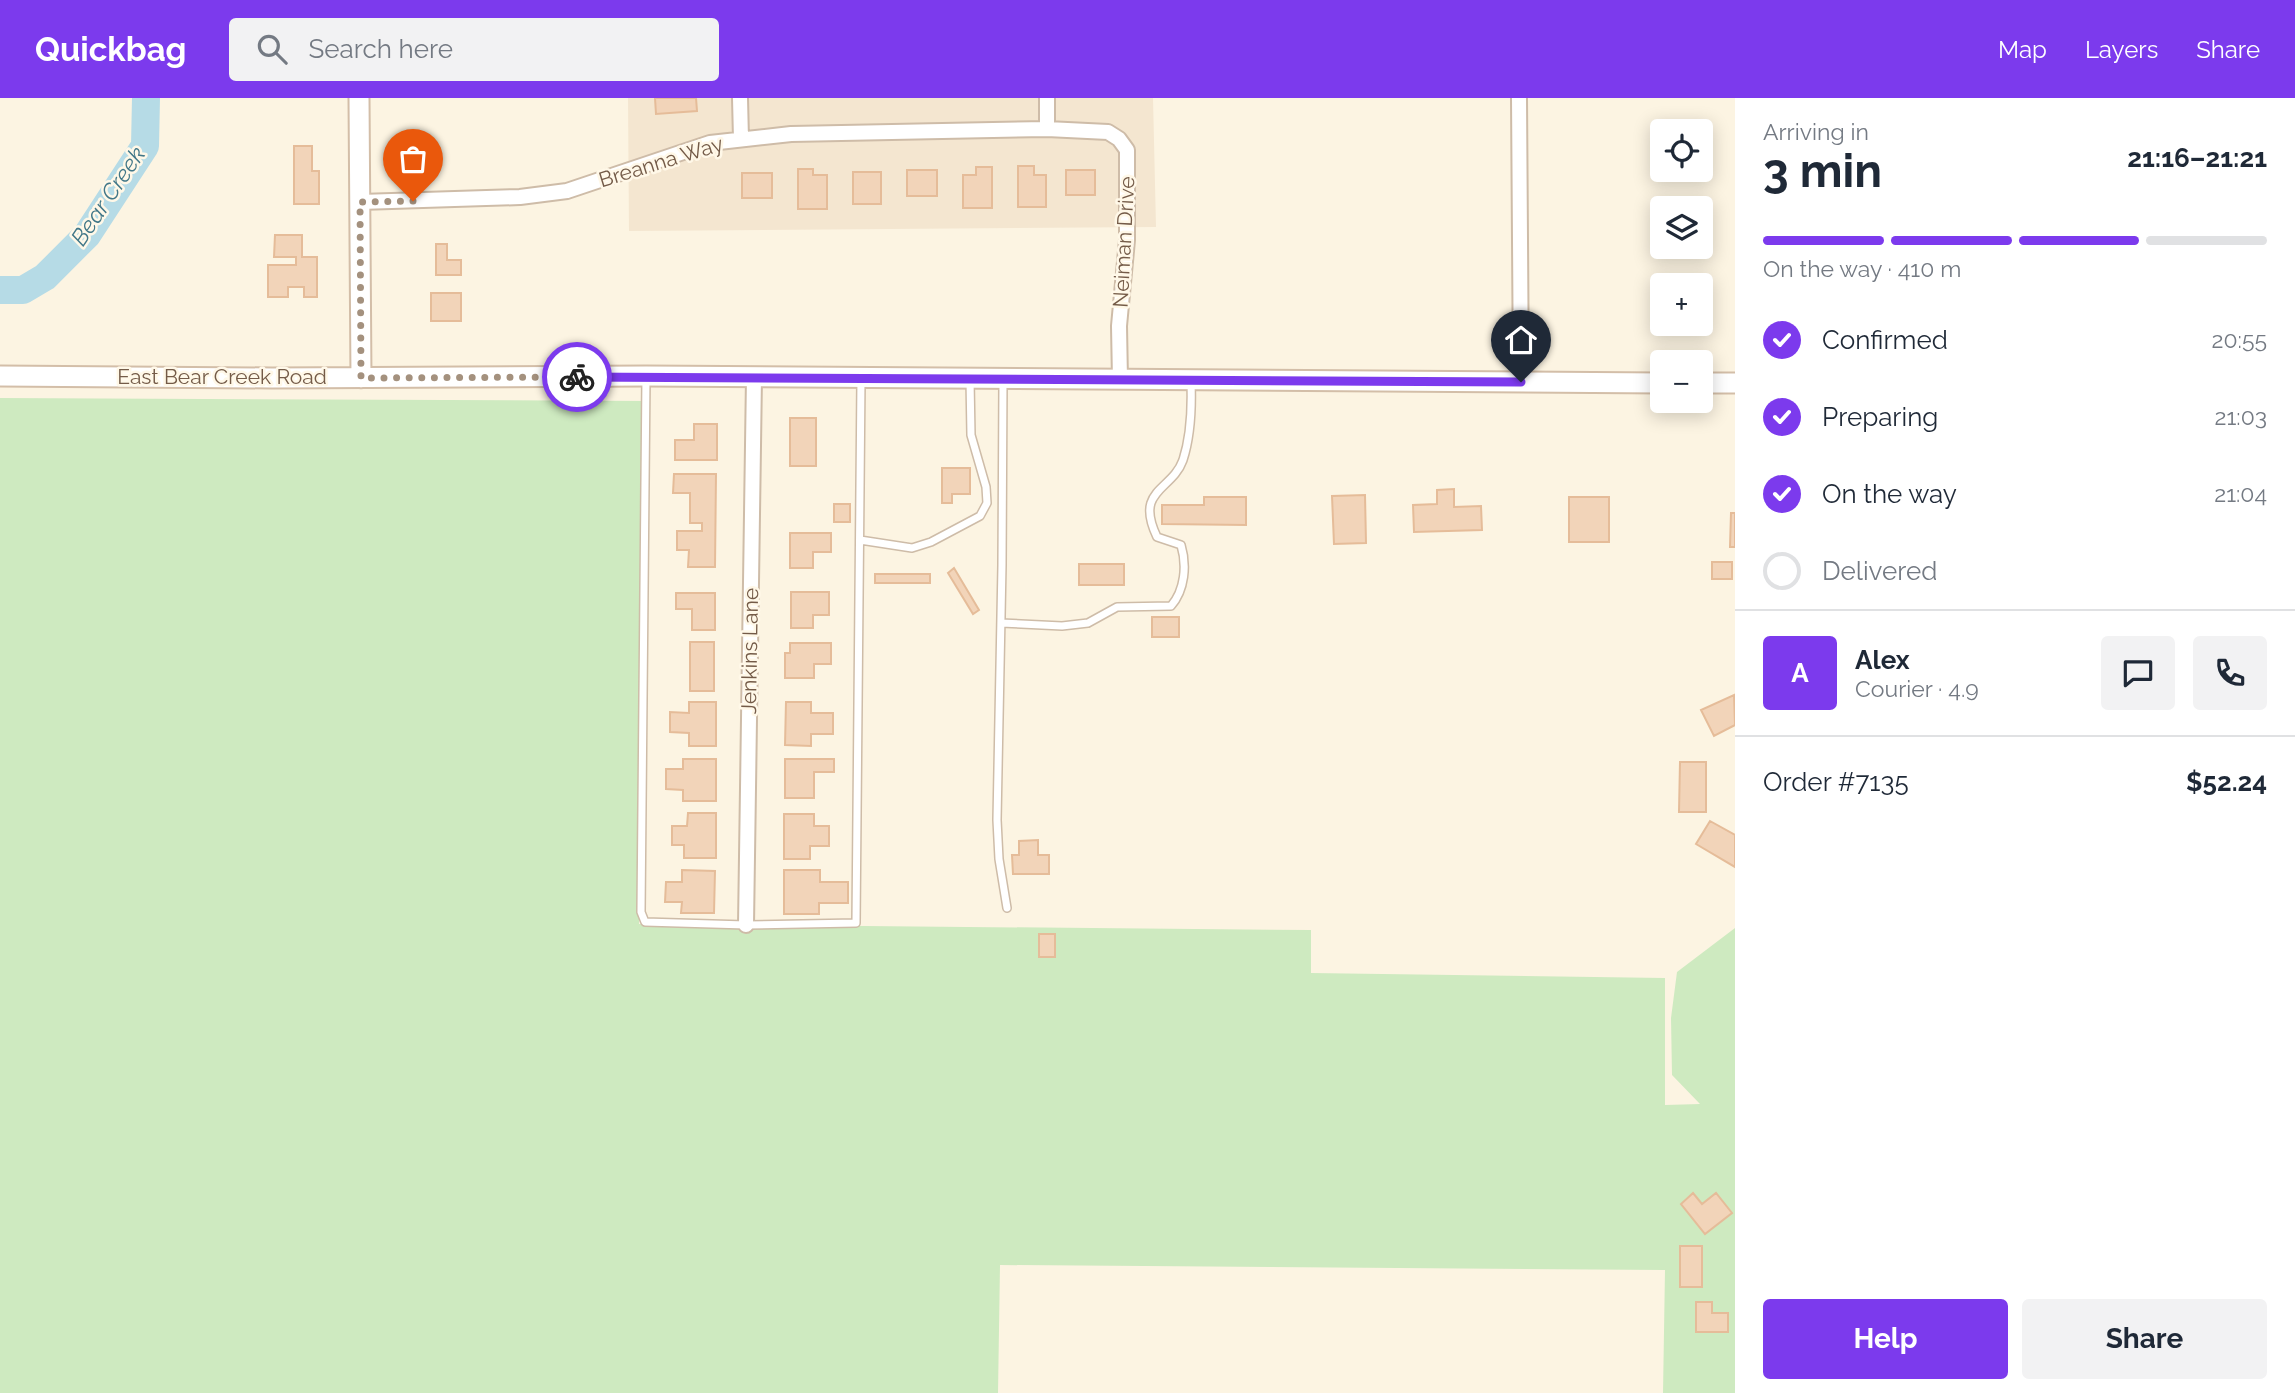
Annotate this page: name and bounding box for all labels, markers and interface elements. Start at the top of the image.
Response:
search box [229,18,719,81]
text: Quickbag [35,30,187,69]
icon: search [253,30,291,68]
text: Search here [309,34,453,64]
text: Map [1998,35,2047,64]
text: Layers [2085,35,2158,64]
text: Share [2196,35,2260,64]
text: Arriving in [1763,118,1869,145]
map controls [1650,119,1713,413]
button: locate [1650,119,1713,182]
pin [383,129,443,201]
street label: Breanna Way [596,131,726,192]
icon: bag [394,140,432,178]
water label: Bear Creek [65,141,151,250]
text: 21:16–21:21 [2127,143,2267,173]
text: 3 min [1763,144,1882,198]
street label: Neiman Drive [1108,176,1139,308]
button: layers [1650,196,1713,259]
text: On the way · 410 m [1763,255,1961,282]
button: + [1650,273,1713,336]
pin [1491,310,1551,382]
icon: home [1502,321,1540,359]
icon: check [1763,321,1801,359]
text: Confirmed [1822,325,1948,355]
text: 20:55 [2212,326,2267,353]
courier [542,342,612,412]
button: − [1650,350,1713,413]
icon: bike [558,358,596,396]
street label: East Bear Creek Road [117,364,327,389]
icon: check [1763,398,1801,436]
text: Preparing [1822,402,1938,432]
text: 21:03 [2214,403,2267,430]
icon: check [1763,475,1801,513]
text: On the way [1822,479,1957,509]
text: 21:04 [2214,480,2267,507]
text: Delivered [1822,556,1937,586]
street label: Jenkins Lane [736,588,763,714]
button: chat [2101,636,2175,710]
button: phone [2193,636,2267,710]
text: Alex [1855,645,1910,675]
text: A [1791,658,1809,688]
text: Courier · 4.9 [1855,675,1979,702]
text: Order #7135 [1763,767,1909,797]
text: $52.24 [2186,767,2267,797]
button: Help [1763,1299,2008,1379]
button: Share [2022,1299,2267,1379]

